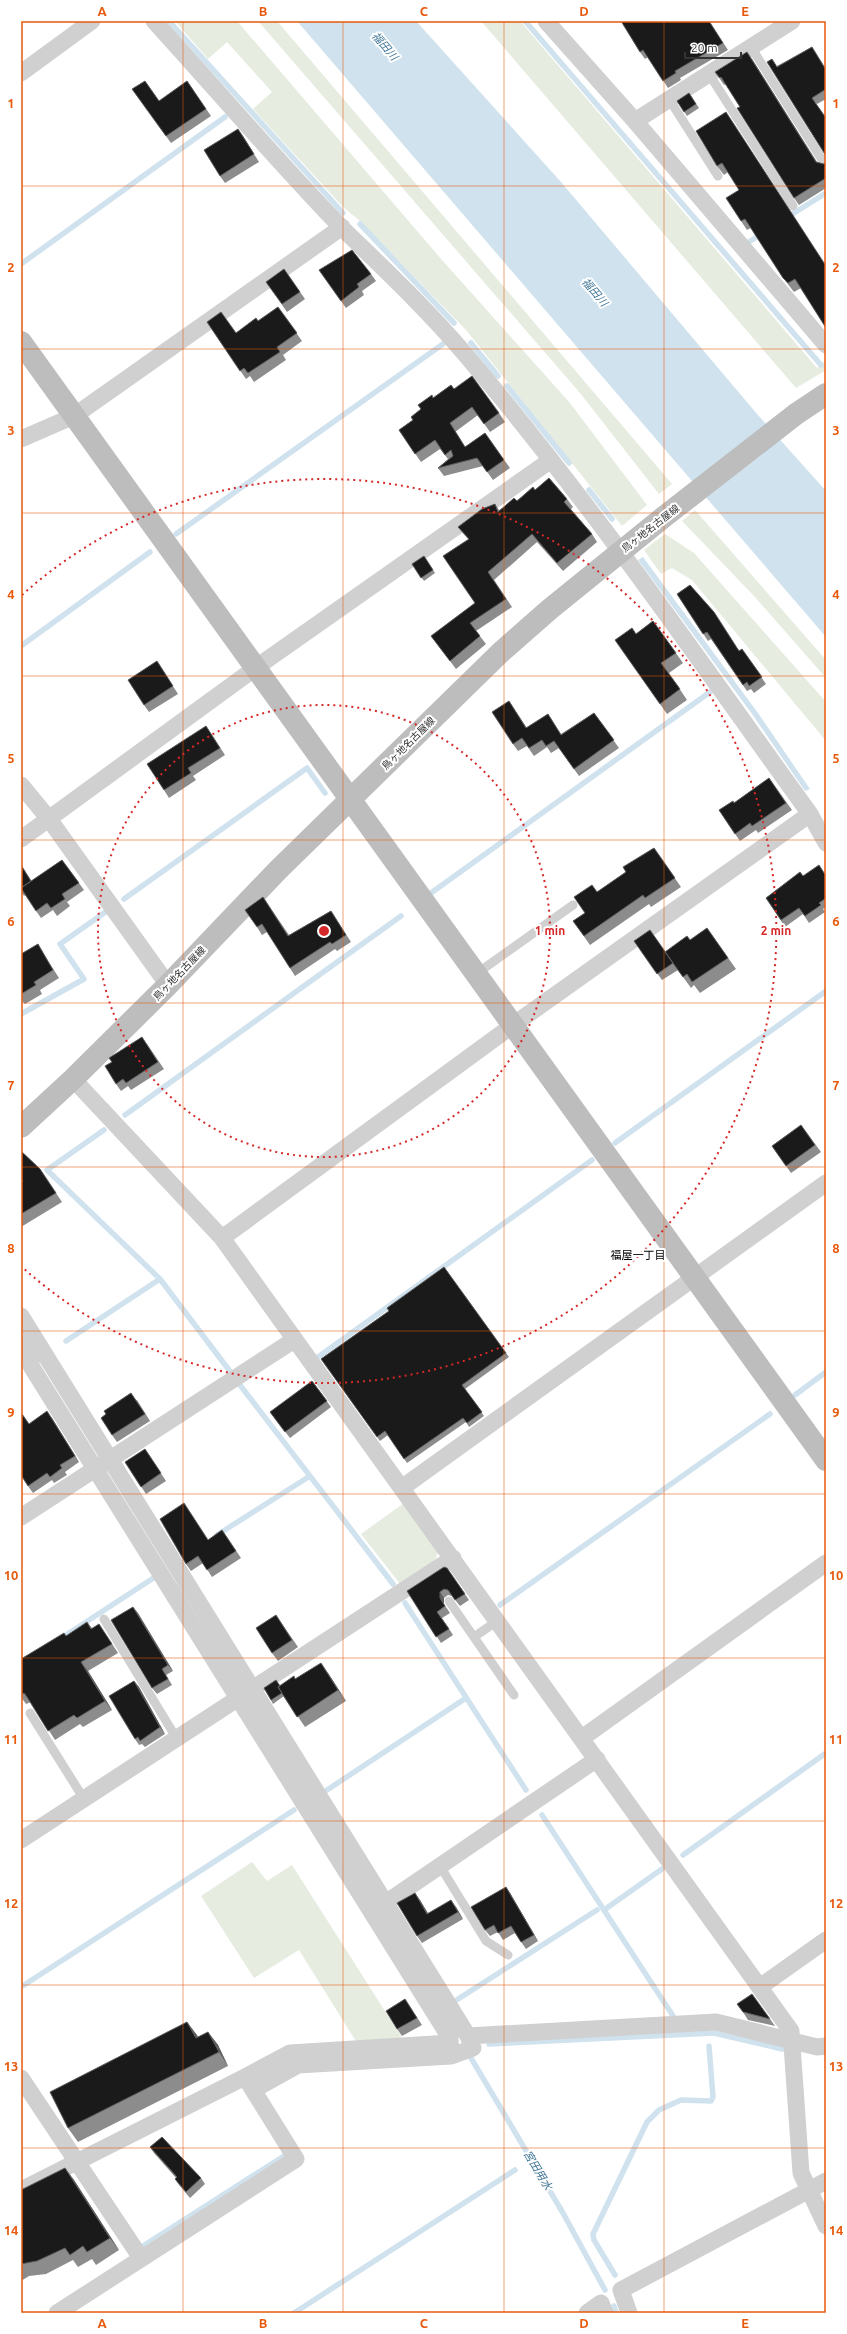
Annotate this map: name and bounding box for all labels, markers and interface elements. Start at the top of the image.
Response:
text: A [97,4,107,18]
text: B [259,4,268,18]
text: C [420,4,429,18]
text: D [579,4,589,18]
text: E [741,4,749,18]
water label: 福田川 [370,30,401,63]
scale bar [685,34,741,60]
text: 20 m [691,41,718,54]
text: 1 [7,96,15,110]
text: 1 [832,96,840,110]
text: 2 [7,260,15,274]
text: 2 [832,260,840,274]
water label: 福田川 [580,276,611,309]
text: 3 [7,423,15,437]
text: 3 [832,423,840,437]
street label: 鳥ヶ地名古屋線 [619,503,681,554]
text: 4 [7,587,15,601]
text: 4 [832,587,840,601]
street label: 鳥ヶ地名古屋線 [380,715,437,772]
text: 5 [7,751,15,765]
text: 5 [832,751,840,765]
text: 6 [7,914,15,928]
text: 6 [832,914,840,928]
centre of rings [317,924,331,938]
text: 1 min [535,924,565,937]
text: 2 min [761,924,791,937]
street label: 鳥ヶ地名古屋線 [151,944,208,1002]
text: 7 [7,1078,15,1092]
text: 7 [832,1078,840,1092]
text: 8 [7,1241,15,1255]
text: 8 [832,1241,840,1255]
district label: 福屋一丁目 [611,1249,666,1261]
text: 9 [7,1405,15,1419]
text: 9 [832,1405,840,1419]
text: 10 [4,1568,18,1582]
text: 10 [829,1568,843,1582]
text: 11 [4,1732,18,1746]
text: 11 [829,1732,843,1746]
text: 12 [4,1896,18,1910]
text: 12 [829,1896,843,1910]
text: 13 [4,2059,18,2073]
text: 13 [829,2059,843,2073]
water label: 宮田用水 [522,2148,555,2193]
text: 14 [4,2223,18,2237]
text: 14 [829,2223,843,2237]
text: A [97,2316,107,2330]
text: B [259,2316,268,2330]
text: C [420,2316,429,2330]
text: D [579,2316,589,2330]
text: E [741,2316,749,2330]

